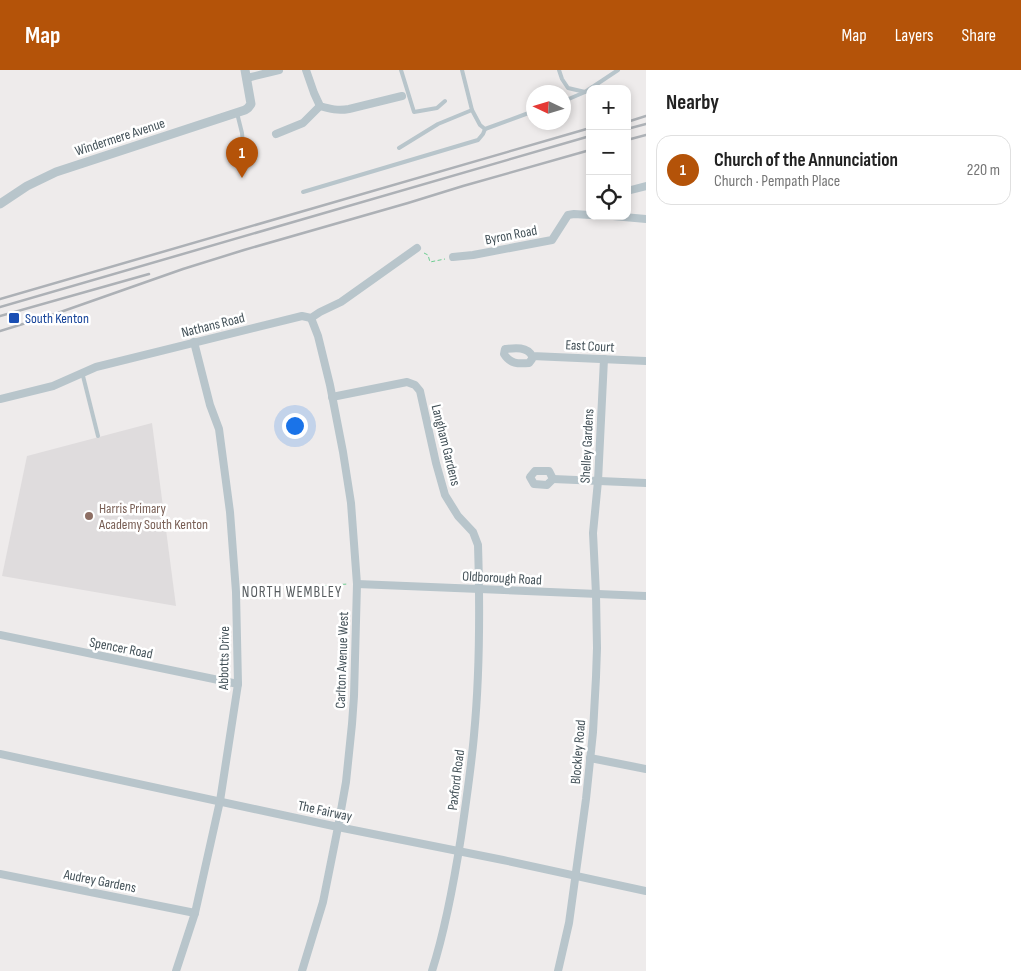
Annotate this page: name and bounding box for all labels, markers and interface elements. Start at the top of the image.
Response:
text: Map [25,21,60,50]
text: Map [842,25,867,46]
text: Layers [895,25,934,46]
text: Share [962,25,996,46]
north arrow [526,85,571,130]
map controls [586,85,631,220]
button: + [586,85,631,130]
text: Nearby [666,90,719,115]
street label: Windermere Avenue [73,114,167,160]
button: − [586,130,631,175]
pin: 1 [226,137,258,178]
text: Church of the Annunciation [714,149,898,172]
text: 1 [680,161,686,180]
text: 220 m [967,161,1000,180]
text: Church · Pempath Place [714,172,840,191]
button: locate [586,175,631,220]
street label: Byron Road [484,222,539,248]
street label: Nathans Road [180,309,247,341]
place label: South Kenton [25,310,89,327]
marker: South Kenton [7,311,21,325]
street label: East Court [565,336,615,356]
street label: Langham Gardens [428,403,464,487]
street label: Shelley Gardens [577,408,597,484]
your location [282,413,308,439]
place label: Harris Primary Academy South Kenton [98,500,208,533]
marker: Harris Primary Academy South Kenton [83,510,95,522]
street label: Oldborough Road [462,567,542,589]
district label: NORTH WEMBLEY [242,583,342,602]
street label: Carlton Avenue West [332,611,352,709]
street label: Abbotts Drive [215,626,233,691]
street label: Spencer Road [88,634,154,662]
street label: Blockley Road [567,719,589,785]
street label: Paxford Road [444,749,468,811]
street label: The Fairway [296,797,354,825]
street label: Audrey Gardens [61,865,138,896]

